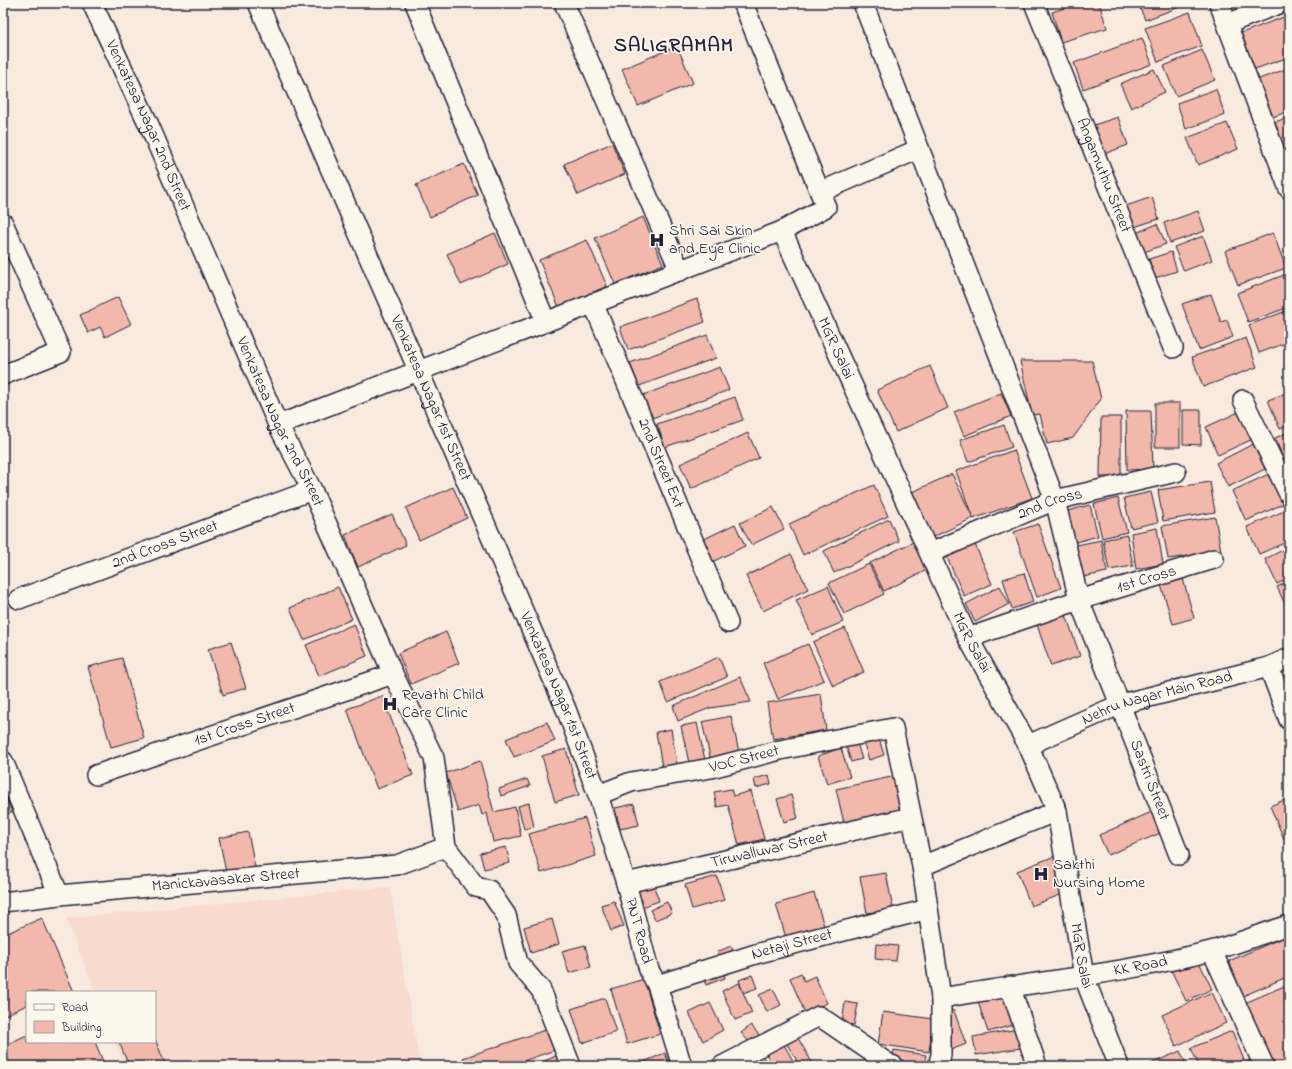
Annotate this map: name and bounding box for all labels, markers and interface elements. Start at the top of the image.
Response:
district label: SALIGRAMAM [614,32,734,61]
street label: Venkatesa Nagar 2nd Street [99,35,197,216]
street label: Angamuthu Street [1070,115,1138,237]
place label: Shri Sai Skin and Eye Clinic [669,219,761,261]
hospital icon: Shri Sai Skin and Eye Clinic [648,231,666,249]
street label: Venkatesa Nagar 1st Street [383,310,477,485]
street label: MGR Salai [811,313,860,383]
street label: Venkatesa Nagar 2nd Street [229,332,330,511]
street label: 2nd Street Ext [631,415,690,513]
street label: 2nd Cross [1014,482,1085,526]
street label: 2nd Cross Street [109,514,222,575]
street label: 1st Cross [1114,559,1179,600]
street label: Venkatesa Nagar 1st Street [513,607,603,783]
street label: MGR Salai [946,608,997,677]
street label: Nehru Nagar Main Road [1078,665,1235,732]
place label: Revathi Child Care Clinic [402,683,484,725]
hospital icon: Revathi Child Care Clinic [381,695,399,713]
street label: 1st Cross Street [191,696,299,753]
street label: Sastri Street [1123,736,1176,824]
street label: VOC Street [706,739,782,780]
street label: Tiruvalluvar Street [708,825,831,875]
place label: Sakthi Nursing Home [1053,853,1146,895]
street label: Manickavasakar Street [151,862,302,899]
hospital icon: Sakthi Nursing Home [1032,865,1050,883]
street label: PNT Road [619,895,659,967]
street label: MGR Salai [1063,921,1099,992]
street label: Netaji Street [749,922,836,967]
street label: KK Road [1112,949,1170,983]
legend [26,991,156,1043]
text: Road [62,999,88,1017]
text: Building [61,1019,101,1038]

